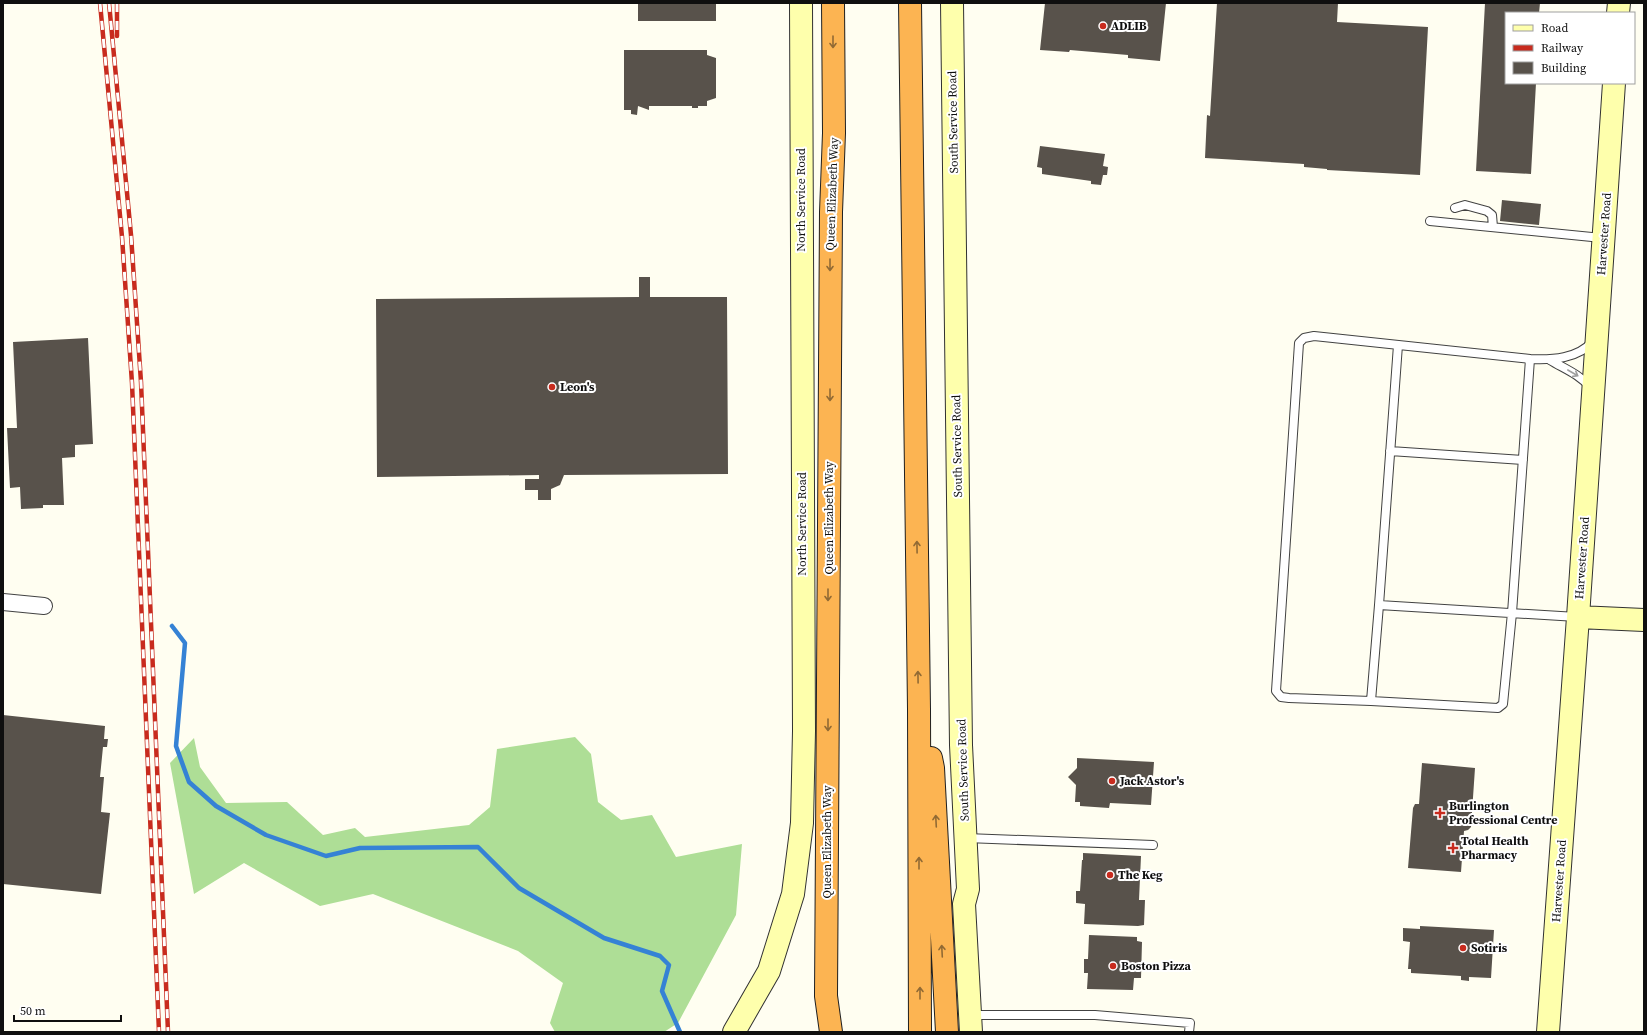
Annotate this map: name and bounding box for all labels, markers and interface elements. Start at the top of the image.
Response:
legend [1505,12,1635,84]
place label: ADLIB [1111,18,1147,34]
text: Road [1541,20,1568,36]
marker: ADLIB [1098,21,1108,31]
one-way arrow [829,35,837,48]
text: Railway [1541,40,1584,56]
text: Building [1541,60,1586,76]
street label: South Service Road [944,70,962,173]
street label: Queen Elizabeth Way [822,136,842,251]
street label: North Service Road [793,148,809,252]
street label: Harvester Road [1593,192,1615,276]
one-way arrow [826,258,834,271]
one-way arrow [1567,370,1579,377]
place label: Leon's [560,379,595,395]
marker: Leon's [547,382,557,392]
one-way arrow [826,388,833,401]
street label: South Service Road [948,394,966,497]
street label: Queen Elizabeth Way [821,461,837,575]
street label: North Service Road [794,472,810,576]
street label: Harvester Road [1571,516,1593,600]
one-way arrow [913,541,920,554]
one-way arrow [824,588,832,601]
one-way arrow [914,671,922,684]
one-way arrow [824,718,832,731]
street label: South Service Road [953,718,973,822]
place label: Jack Astor's [1119,773,1185,789]
marker: Jack Astor's [1107,776,1117,786]
street label: Queen Elizabeth Way [819,785,835,899]
place label: Burlington Professional Centre [1449,798,1557,828]
marker: Burlington Professional Centre [1434,807,1446,819]
one-way arrow [932,815,940,828]
place label: Total Health Pharmacy [1461,833,1529,863]
street label: Harvester Road [1548,839,1570,923]
marker: Total Health Pharmacy [1448,843,1458,853]
one-way arrow [915,857,923,870]
place label: The Keg [1118,867,1163,883]
marker: The Keg [1105,870,1115,880]
place label: Sotiris [1471,940,1508,956]
marker: Sotiris [1458,943,1468,953]
one-way arrow [939,945,946,958]
place label: Boston Pizza [1121,958,1191,974]
marker: Boston Pizza [1108,961,1118,971]
one-way arrow [916,987,924,1000]
scale bar [14,997,121,1023]
text: 50 m [20,1003,46,1019]

